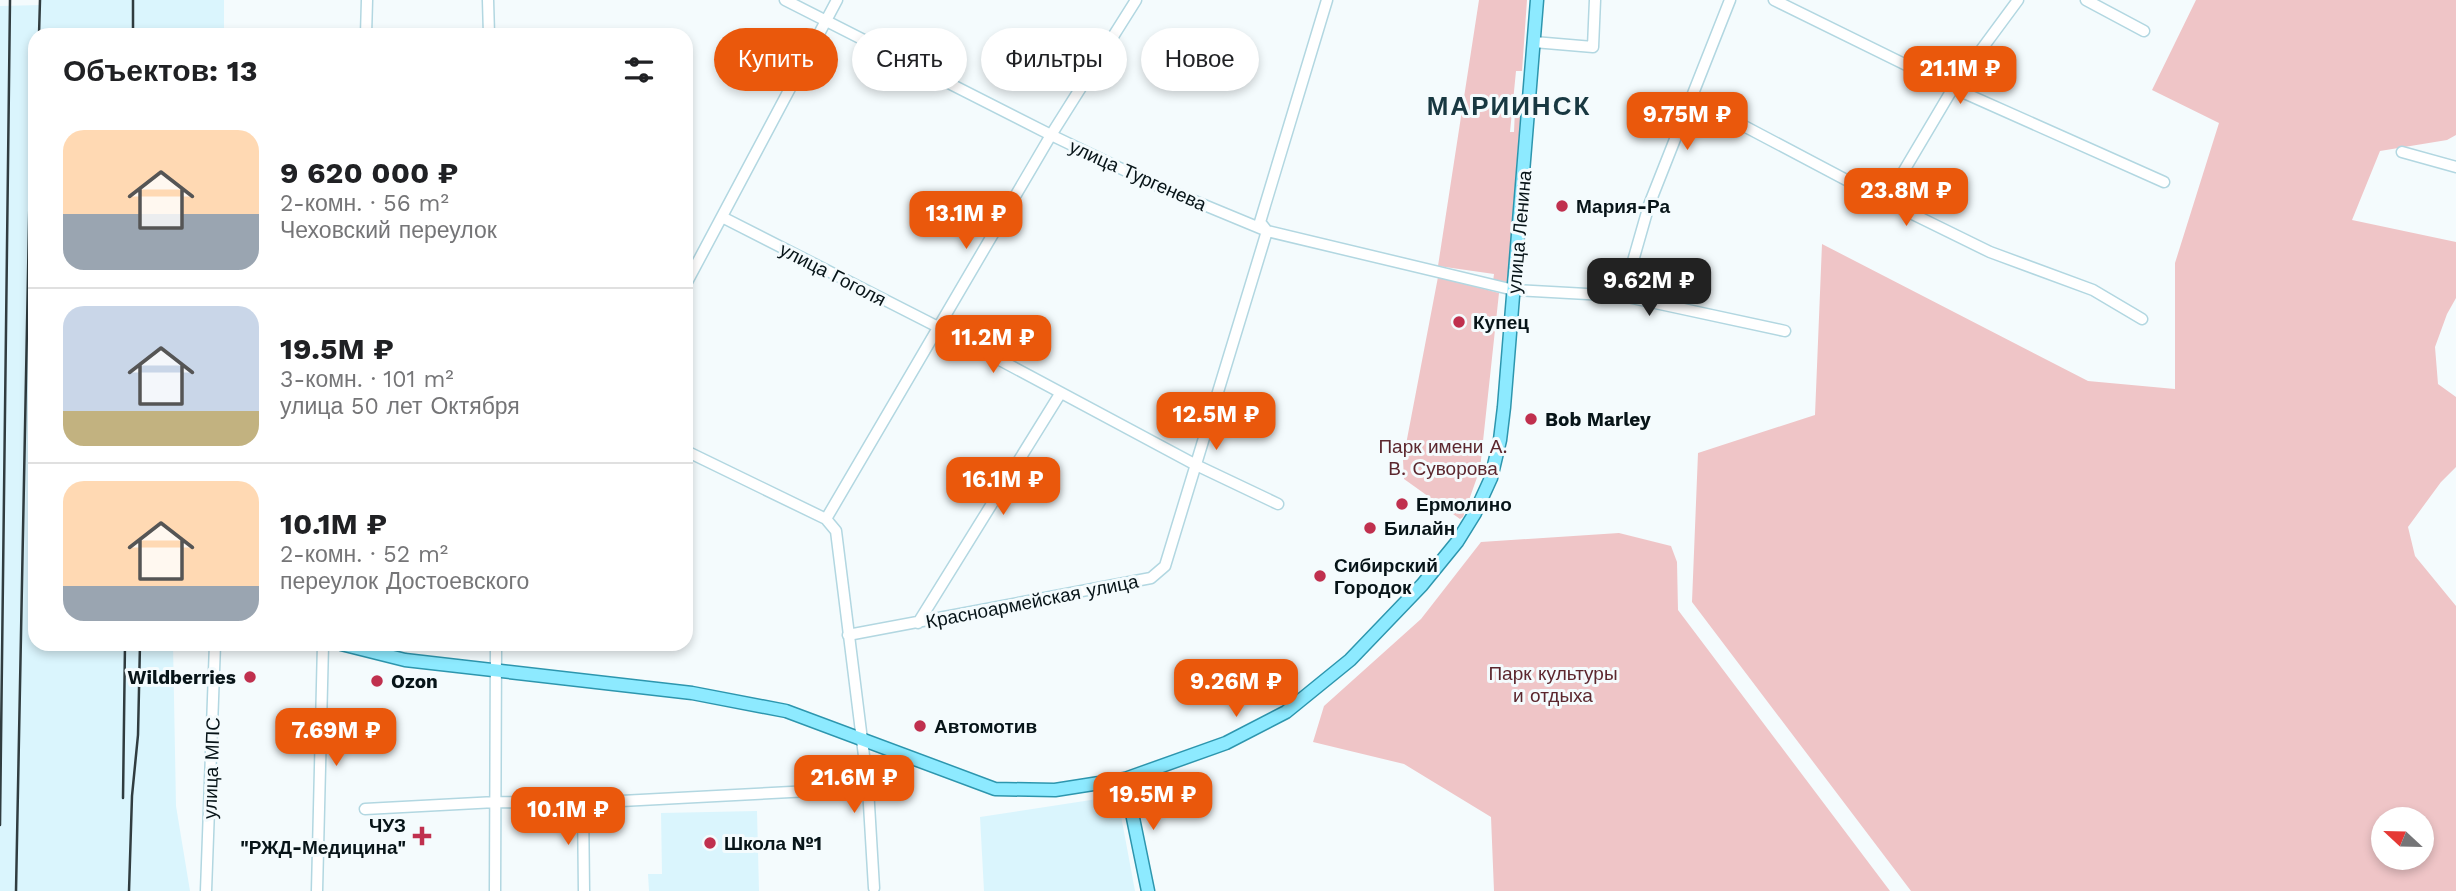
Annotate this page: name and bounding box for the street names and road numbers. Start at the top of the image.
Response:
street label: улица Тургенева [1066,135,1210,216]
street label: улица Ленина [1503,169,1536,295]
street label: улица Гоголя [776,238,890,311]
street label: Красноармейская улица [924,570,1141,633]
street label: улица МПС [198,717,225,819]

